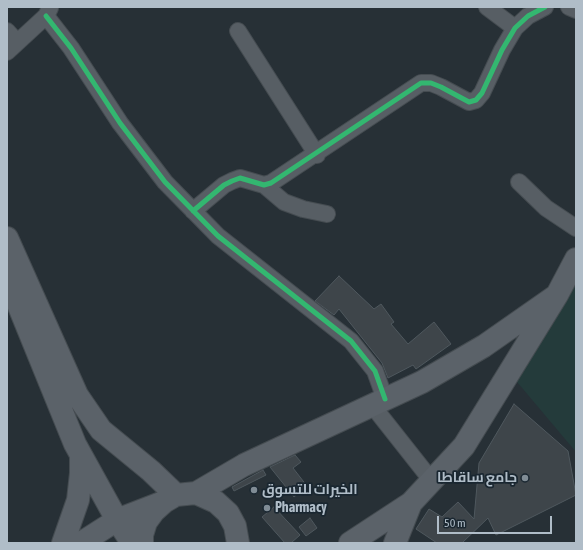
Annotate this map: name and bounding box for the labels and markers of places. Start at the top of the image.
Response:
place label: جامع ساقاطا [437,470,517,486]
marker: جامع ساقاطا [520,473,530,483]
place label: الخيرات للتسوق [262,482,358,498]
marker: الخيرات للتسوق [249,485,259,495]
place label: Pharmacy [275,500,327,516]
marker: Pharmacy [262,503,272,513]

